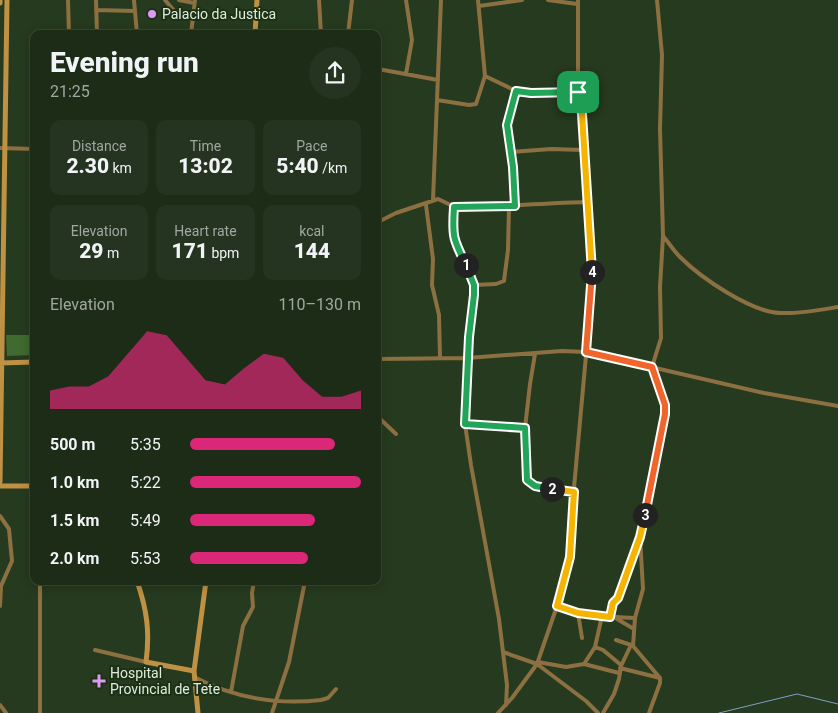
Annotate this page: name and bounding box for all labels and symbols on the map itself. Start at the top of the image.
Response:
place label: Palacio da Justica [162,6,276,22]
marker: Palacio da Justica [146,8,158,20]
pin [557,71,599,113]
pin: 1 [454,252,478,278]
pin: 4 [580,260,604,284]
pin: 2 [540,476,564,502]
pin: 3 [632,502,658,528]
place label: Hospital Provincial de Tete [110,665,220,697]
marker: Hospital Provincial de Tete [92,674,106,688]

